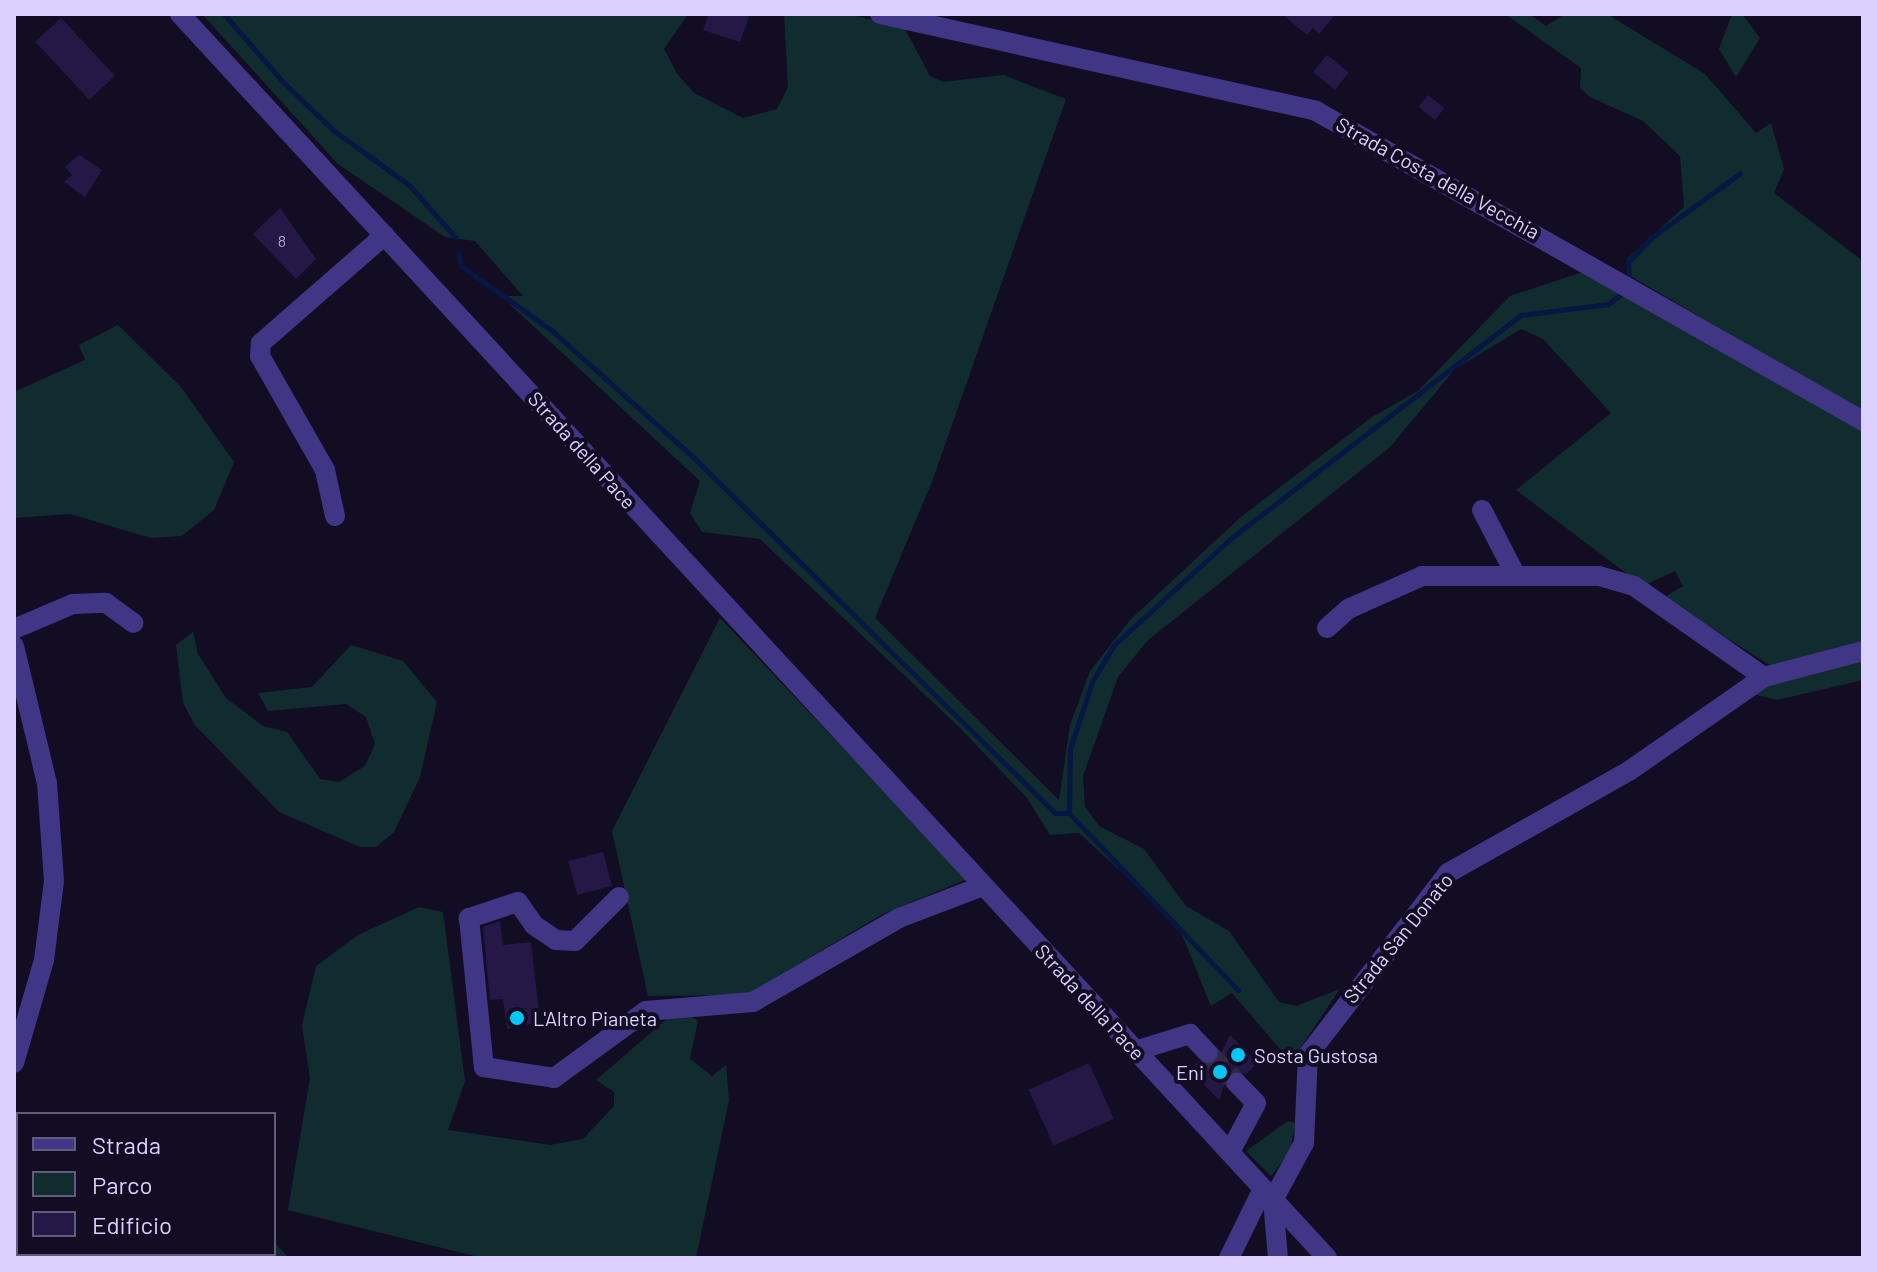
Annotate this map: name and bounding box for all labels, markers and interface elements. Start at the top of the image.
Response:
street label: Strada Costa della Vecchia [1332,112,1544,244]
house number: 8 [278,231,286,251]
street label: Strada della Pace [523,386,641,514]
street label: Strada San Donato [1338,868,1458,1008]
street label: Strada della Pace [1030,939,1150,1065]
place label: L'Altro Pianeta [533,1006,657,1030]
marker: L'Altro Pianeta [508,1009,526,1027]
place label: Sosta Gustosa [1254,1043,1378,1067]
marker: Sosta Gustosa [1229,1046,1247,1064]
place label: Eni [1176,1060,1204,1084]
marker: Eni [1211,1063,1229,1081]
legend [16,1112,276,1256]
text: Strada [92,1130,161,1159]
text: Parco [92,1170,153,1199]
text: Edificio [92,1210,172,1239]

